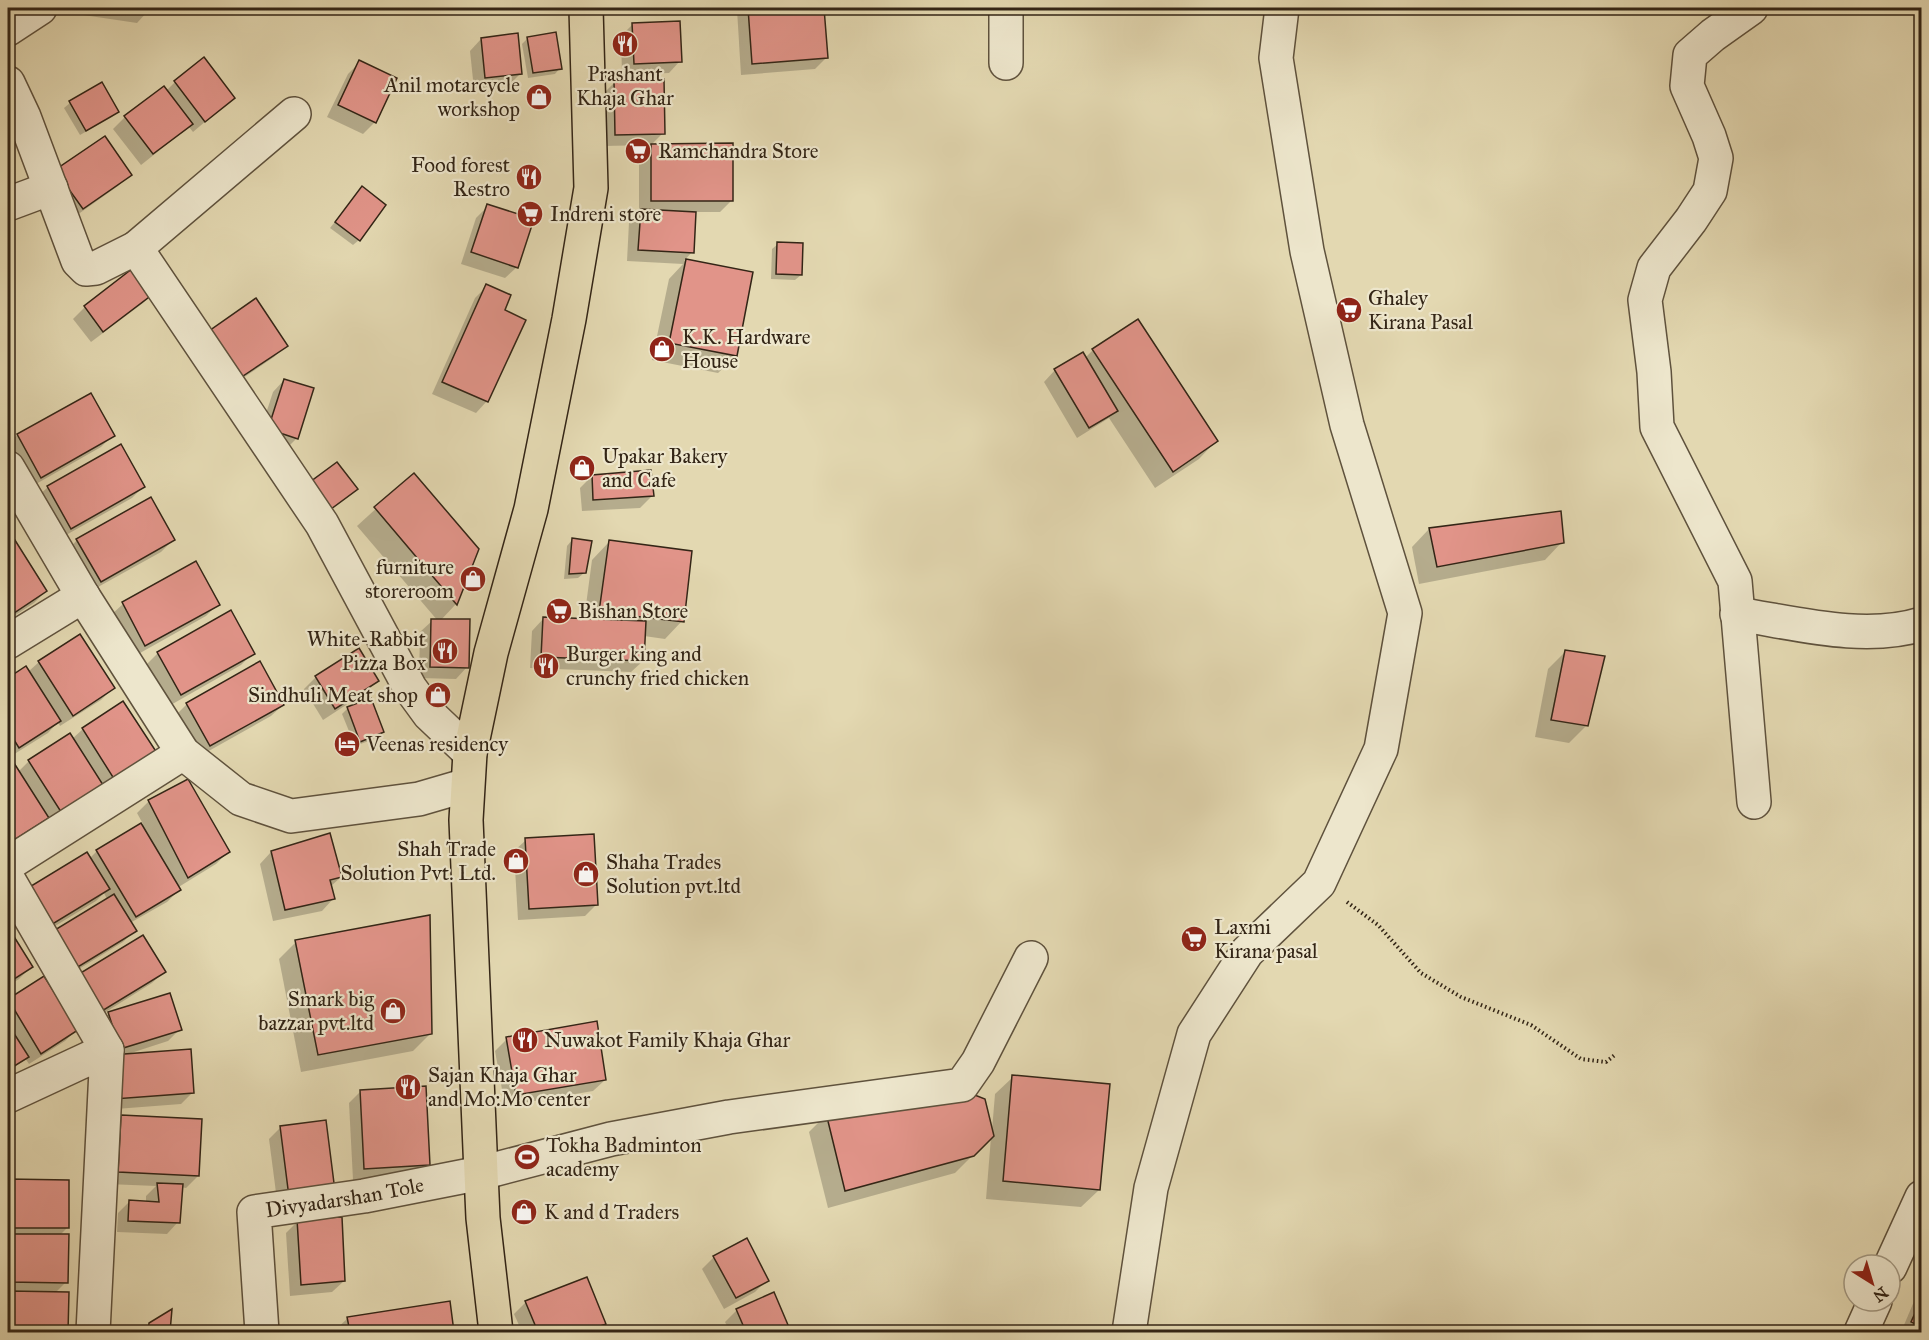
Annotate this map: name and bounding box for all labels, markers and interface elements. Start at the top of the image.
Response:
restaurant icon: Prashant Khaja Ghar [610,29,640,59]
place label: Prashant Khaja Ghar [576,61,674,111]
place label: Anil motarcycle workshop [383,72,520,122]
shop icon: Anil motarcycle workshop [524,82,554,112]
supermarket icon: Ramchandra Store [623,136,653,166]
place label: Ramchandra Store [658,138,819,164]
place label: Food forest Restro [411,152,511,202]
restaurant icon: Food forest Restro [514,162,544,192]
supermarket icon: Indreni store [515,199,545,229]
place label: Indreni store [550,201,662,227]
place label: Ghaley Kirana Pasal [1368,285,1473,335]
supermarket icon: Ghaley Kirana Pasal [1334,295,1364,325]
place label: K.K. Hardware House [682,324,811,374]
shop icon: K.K. Hardware House [647,334,677,364]
place label: Upakar Bakery and Cafe [602,443,729,493]
shop icon: Upakar Bakery and Cafe [567,453,597,483]
place label: furniture storeroom [365,554,454,604]
shop icon: furniture storeroom [458,564,488,594]
supermarket icon: Bishan Store [544,596,574,626]
place label: Bishan Store [578,598,689,624]
place label: White-Rabbit Pizza Box [307,626,427,676]
restaurant icon: White-Rabbit Pizza Box [430,636,460,666]
place label: Burger king and crunchy fried chicken [566,641,749,691]
restaurant icon: Burger king and crunchy fried chicken [531,651,561,681]
shop icon: Sindhuli Meat shop [423,680,453,710]
place label: Sindhuli Meat shop [248,682,418,708]
hotel icon: Veenas residency [332,729,362,759]
place label: Veenas residency [365,731,509,757]
place label: Shah Trade Solution Pvt. Ltd. [340,836,496,886]
shop icon: Shah Trade Solution Pvt. Ltd. [501,846,531,876]
place label: Shaha Trades Solution pvt.ltd [606,849,742,899]
shop icon: Shaha Trades Solution pvt.ltd [571,859,601,889]
place label: Laxmi Kirana pasal [1214,914,1318,964]
supermarket icon: Laxmi Kirana pasal [1179,924,1209,954]
place label: Smark big bazzar pvt.ltd [258,986,374,1036]
shop icon: Smark big bazzar pvt.ltd [378,996,408,1026]
restaurant icon: Nuwakot Family Khaja Ghar [510,1025,540,1055]
place label: Nuwakot Family Khaja Ghar [544,1027,790,1053]
place label: Sajan Khaja Ghar and Mo:Mo center [428,1062,590,1112]
restaurant icon: Sajan Khaja Ghar and Mo:Mo center [393,1072,423,1102]
place label: Tokha Badminton academy [546,1132,702,1182]
sports icon: Tokha Badminton academy [512,1142,542,1172]
street label: Divyadarshan Tole [264,1172,426,1223]
shop icon: K and d Traders [509,1197,539,1227]
place label: K and d Traders [544,1199,679,1225]
north arrow [1842,1253,1902,1313]
text: N [1869,1283,1892,1307]

